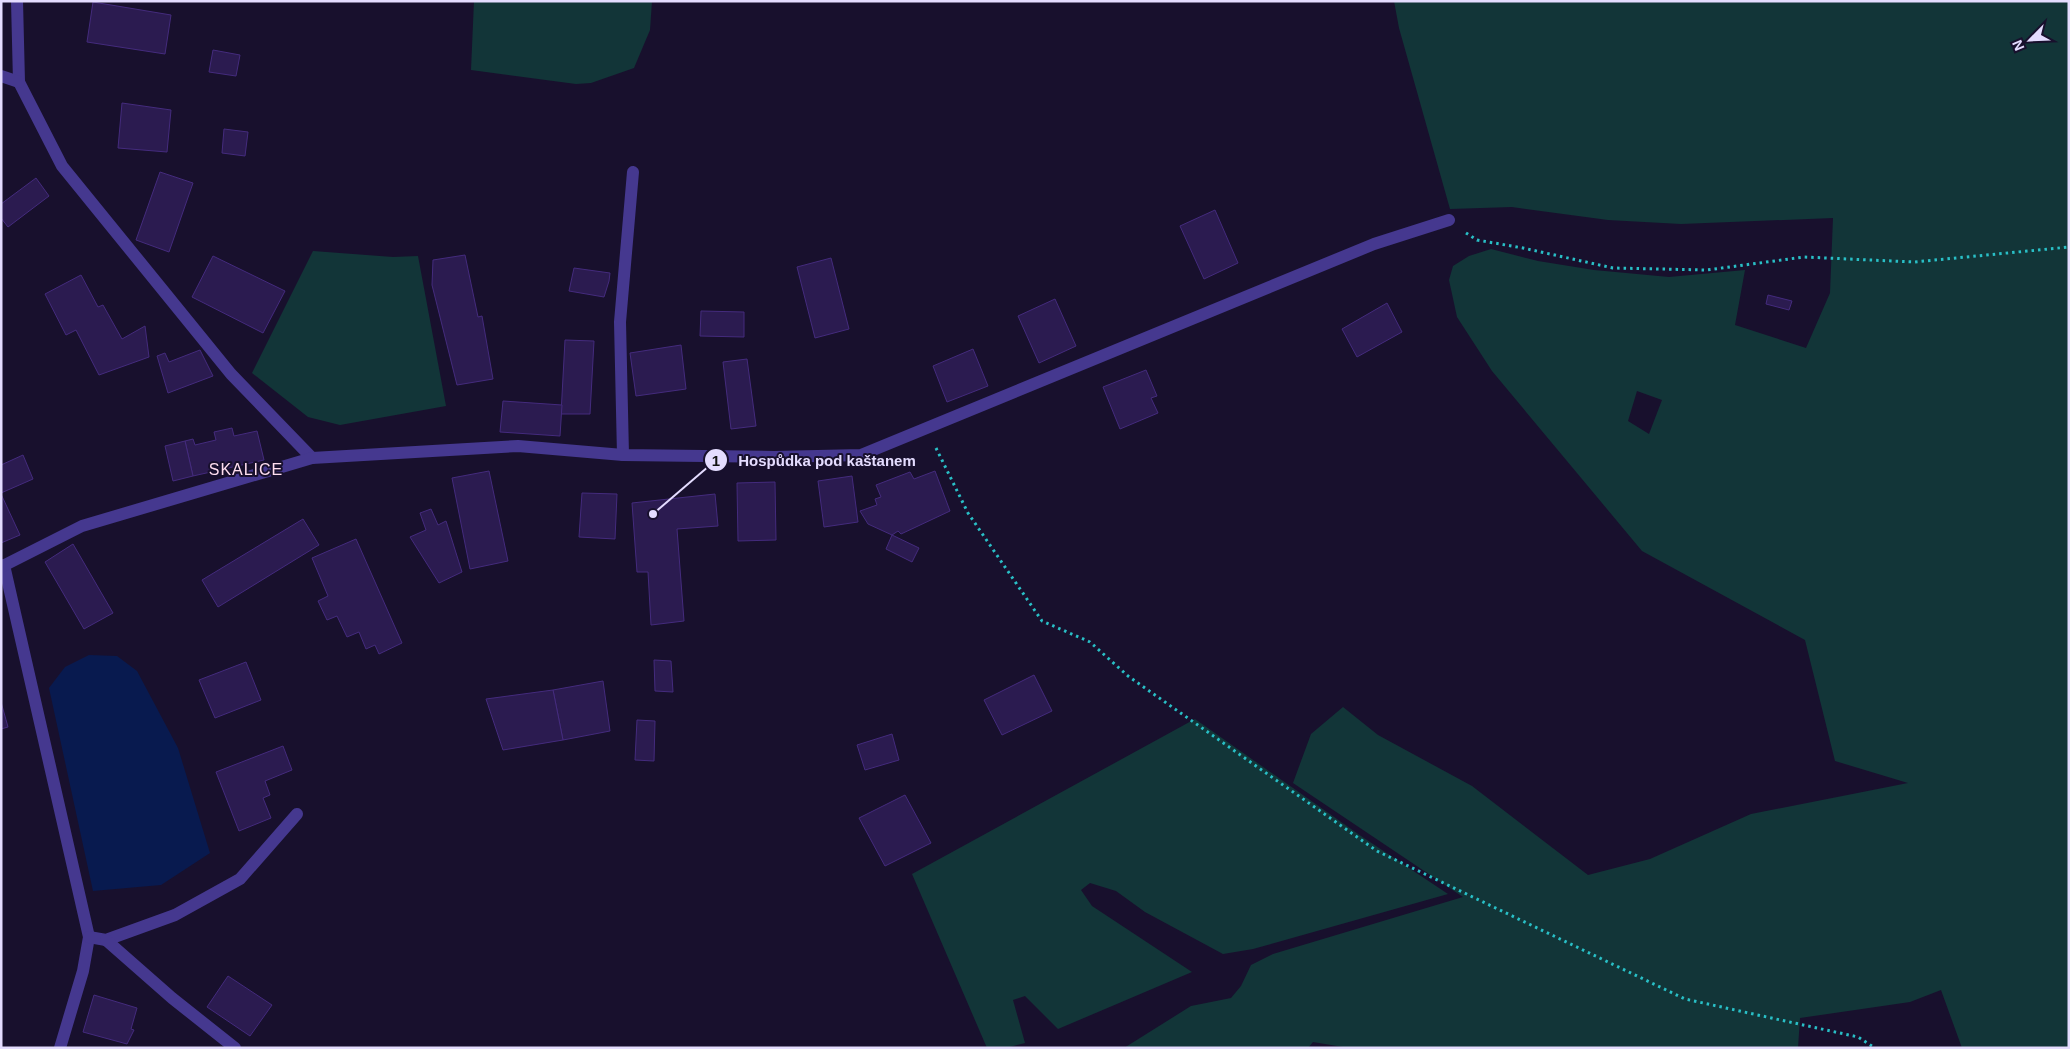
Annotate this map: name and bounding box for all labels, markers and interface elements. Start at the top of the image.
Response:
north arrow [2005,15,2055,65]
text: N [2009,37,2027,53]
callout: Hospůdka pod kaštanem [704,445,926,475]
text: 1 [712,452,720,469]
text: Hospůdka pod kaštanem [738,452,916,469]
district label: SKALICE [209,461,283,478]

